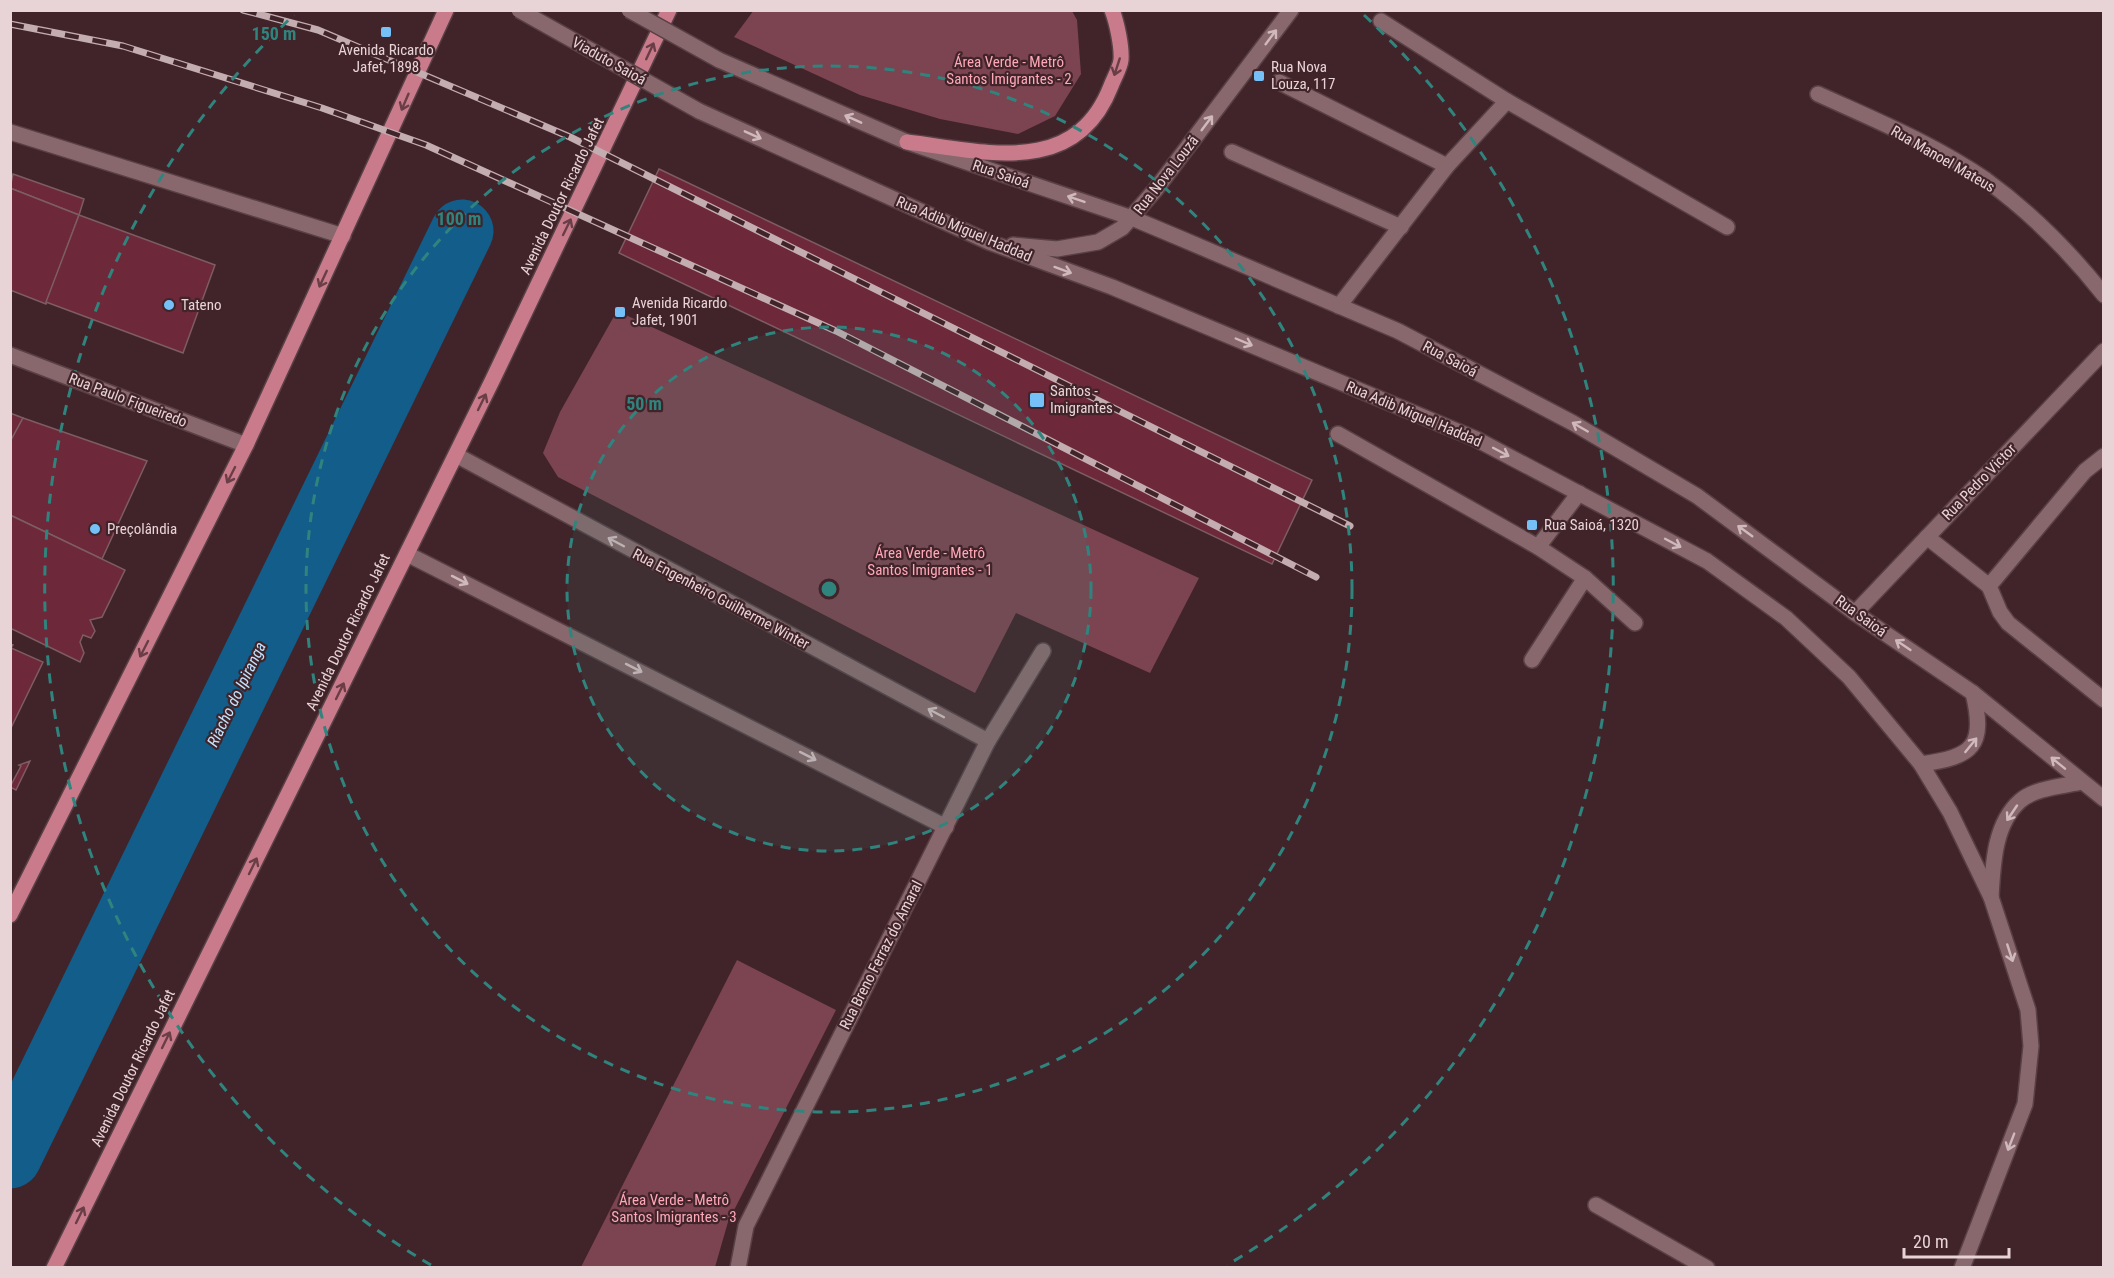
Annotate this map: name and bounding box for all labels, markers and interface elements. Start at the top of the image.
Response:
text: 150 m [252,23,296,44]
marker: Avenida Ricardo Jafet, 1898 [379,25,393,39]
one-way arrow [1265,30,1277,46]
street label: Viaduto Saioá [569,33,649,89]
place label: Avenida Ricardo Jafet, 1898 [338,41,434,76]
one-way arrow [645,42,657,60]
park label: Área Verde - Metrô Santos Imigrantes - 2 [946,53,1072,88]
one-way arrow [1111,58,1122,77]
place label: Rua Nova Louza, 117 [1271,58,1335,93]
marker: Rua Nova Louza, 117 [1252,69,1266,83]
one-way arrow [399,93,410,111]
one-way arrow [844,112,862,123]
street label: Avenida Doutor Ricardo Jafet [516,115,608,277]
one-way arrow [1200,115,1213,131]
street label: Rua Manoel Mateus [1888,122,1998,196]
one-way arrow [743,130,761,142]
street label: Rua Nova Louzã [1130,132,1202,218]
street label: Rua Saioá [970,156,1032,192]
street label: Rua Adib Miguel Haddad [893,192,1035,266]
one-way arrow [1068,193,1086,204]
text: 100 m [437,208,481,229]
one-way arrow [562,218,574,236]
one-way arrow [1054,265,1072,276]
one-way arrow [317,270,329,288]
place label: Avenida Ricardo Jafet, 1901 [632,294,727,329]
place label: Tateno [181,296,221,314]
marker: Tateno [162,298,176,312]
marker: Avenida Ricardo Jafet, 1901 [613,305,627,319]
one-way arrow [1235,337,1253,348]
street label: Rua Saioá [1420,337,1480,381]
street label: Rua Paulo Figueiredo [66,369,190,431]
street label: Rua Adib Miguel Haddad [1343,377,1485,451]
place label: Santos - Imigrantes [1050,382,1113,417]
marker: Santos - Imigrantes [1028,391,1046,409]
text: 50 m [626,393,662,414]
one-way arrow [476,394,488,412]
one-way arrow [1572,421,1589,433]
street label: Rua Pedro Victor [1938,440,2020,524]
one-way arrow [1491,447,1509,458]
one-way arrow [225,465,236,483]
place label: Rua Saioá, 1320 [1544,516,1639,534]
marker: Rua Saioá, 1320 [1525,518,1539,532]
place label: Preçolândia [107,520,177,538]
marker: Preçolândia [88,522,102,536]
one-way arrow [1737,525,1753,537]
one-way arrow [608,536,625,548]
one-way arrow [1664,538,1682,549]
park label: Área Verde - Metrô Santos Imigrantes - 1 [867,544,993,579]
street label: Rua Engenheiro Guilherme Winter [630,545,813,653]
street label: Avenida Doutor Ricardo Jafet [302,551,394,713]
one-way arrow [450,575,468,586]
centre of rings [819,579,839,599]
street label: Rua Saioá [1832,591,1890,641]
water label: Riacho do Ipiranga [203,639,270,750]
one-way arrow [1895,639,1911,651]
one-way arrow [137,640,149,658]
one-way arrow [624,663,642,674]
one-way arrow [334,682,346,700]
one-way arrow [928,707,945,719]
one-way arrow [1964,737,1977,753]
one-way arrow [798,751,816,763]
one-way arrow [2050,756,2066,769]
one-way arrow [2006,804,2018,820]
one-way arrow [248,857,259,875]
street label: Rua Breno Ferraz do Amaral [836,878,926,1032]
one-way arrow [2006,943,2017,962]
street label: Avenida Doutor Ricardo Jafet [87,987,179,1149]
one-way arrow [161,1032,173,1050]
one-way arrow [2005,1132,2016,1150]
park label: Área Verde - Metrô Santos Imigrantes - 3 [611,1191,737,1226]
one-way arrow [74,1207,86,1224]
scale bar [1904,1221,2009,1259]
text: 20 m [1913,1231,1948,1252]

